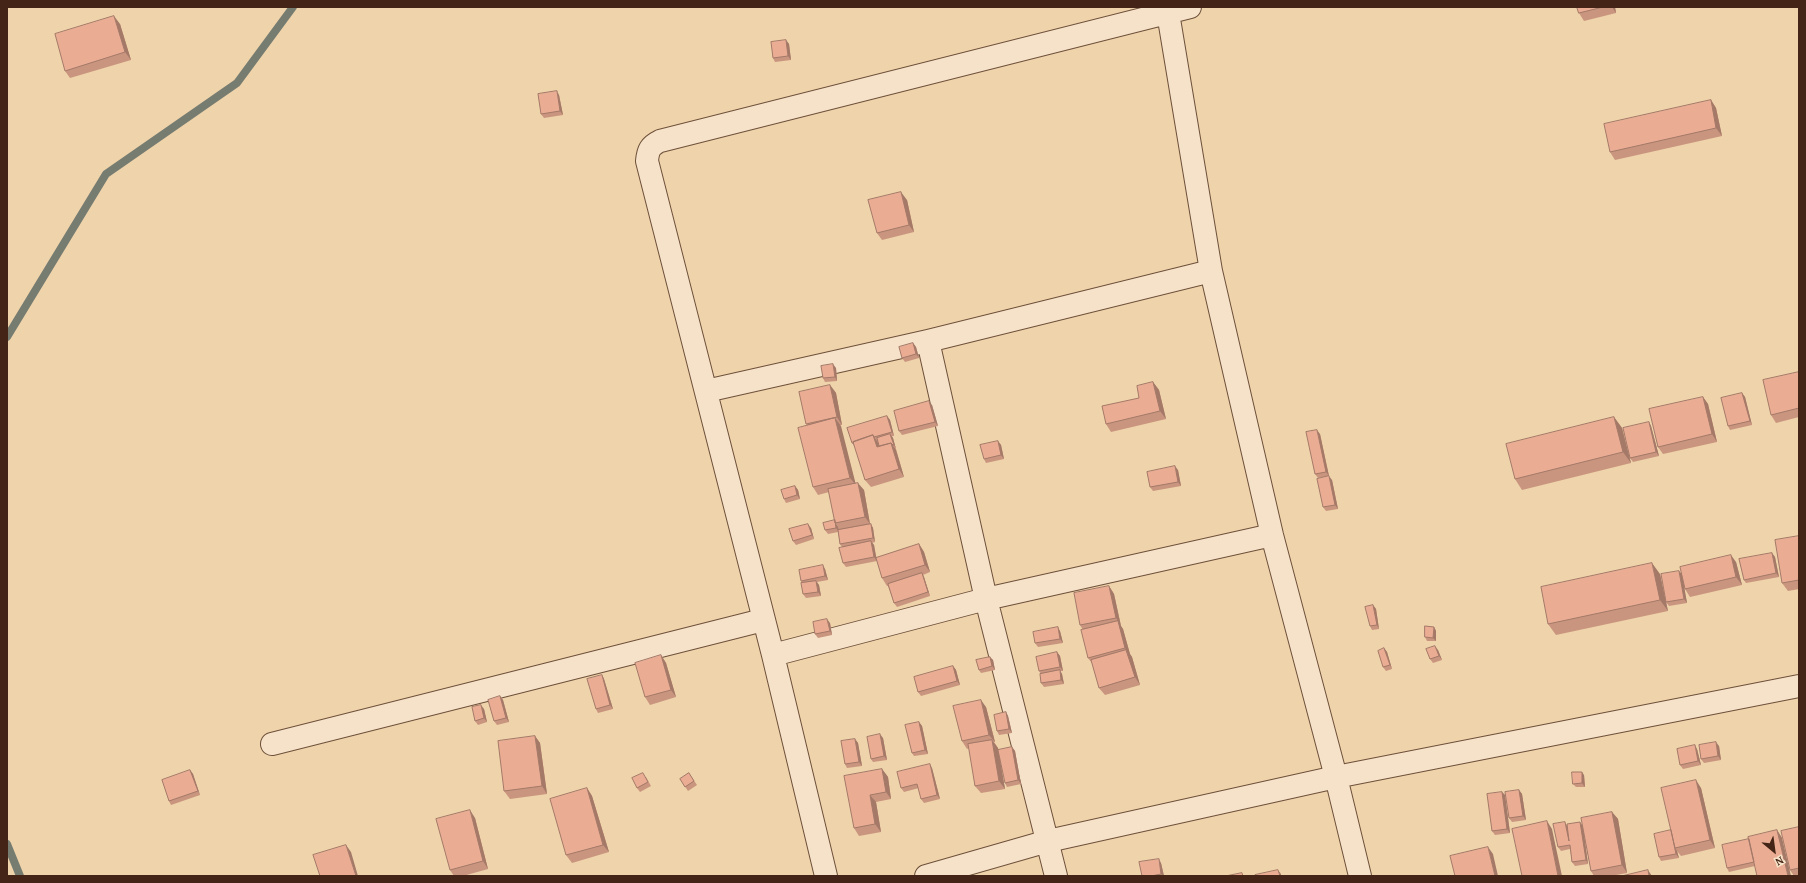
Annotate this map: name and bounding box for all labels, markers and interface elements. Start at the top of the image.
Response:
north arrow [1754,831,1794,871]
text: N [1773,853,1787,870]

